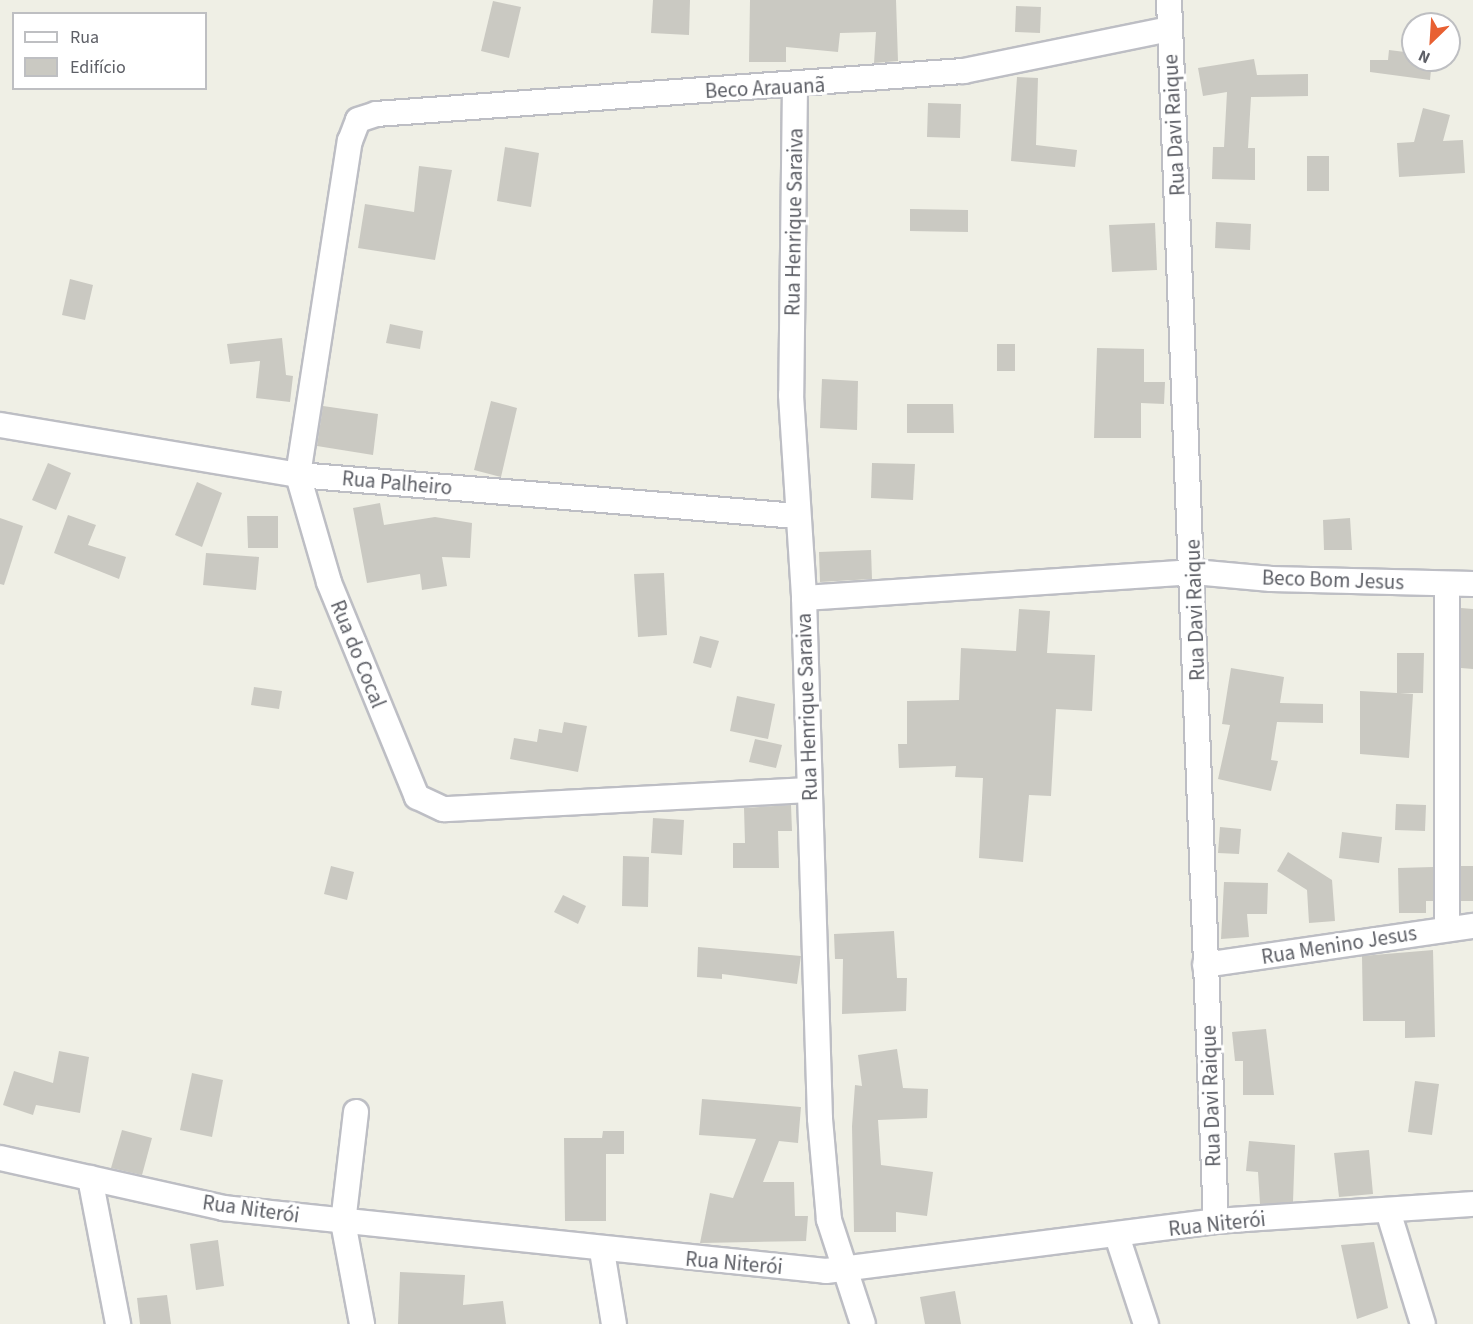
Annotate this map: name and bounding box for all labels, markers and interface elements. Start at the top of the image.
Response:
legend [12,12,207,90]
north arrow [1401,12,1461,72]
text: Rua [70,25,99,50]
text: N [1415,44,1434,69]
street label: Rua Davi Raique [1158,53,1190,197]
text: Edifício [70,55,126,80]
street label: Beco Arauanã [704,72,826,104]
street label: Rua Henrique Saraiva [780,128,808,316]
street label: Rua Palheiro [341,466,453,500]
street label: Rua Davi Raique [1180,539,1210,681]
street label: Beco Bom Jesus [1261,565,1405,595]
street label: Rua do Cocal [325,596,391,712]
street label: Rua Henrique Saraiva [791,613,823,801]
street label: Rua Menino Jesus [1259,920,1419,970]
street label: Rua Davi Raique [1196,1025,1226,1167]
street label: Rua Niterói [201,1190,301,1228]
street label: Rua Niterói [1167,1206,1267,1242]
street label: Rua Niterói [684,1246,784,1280]

